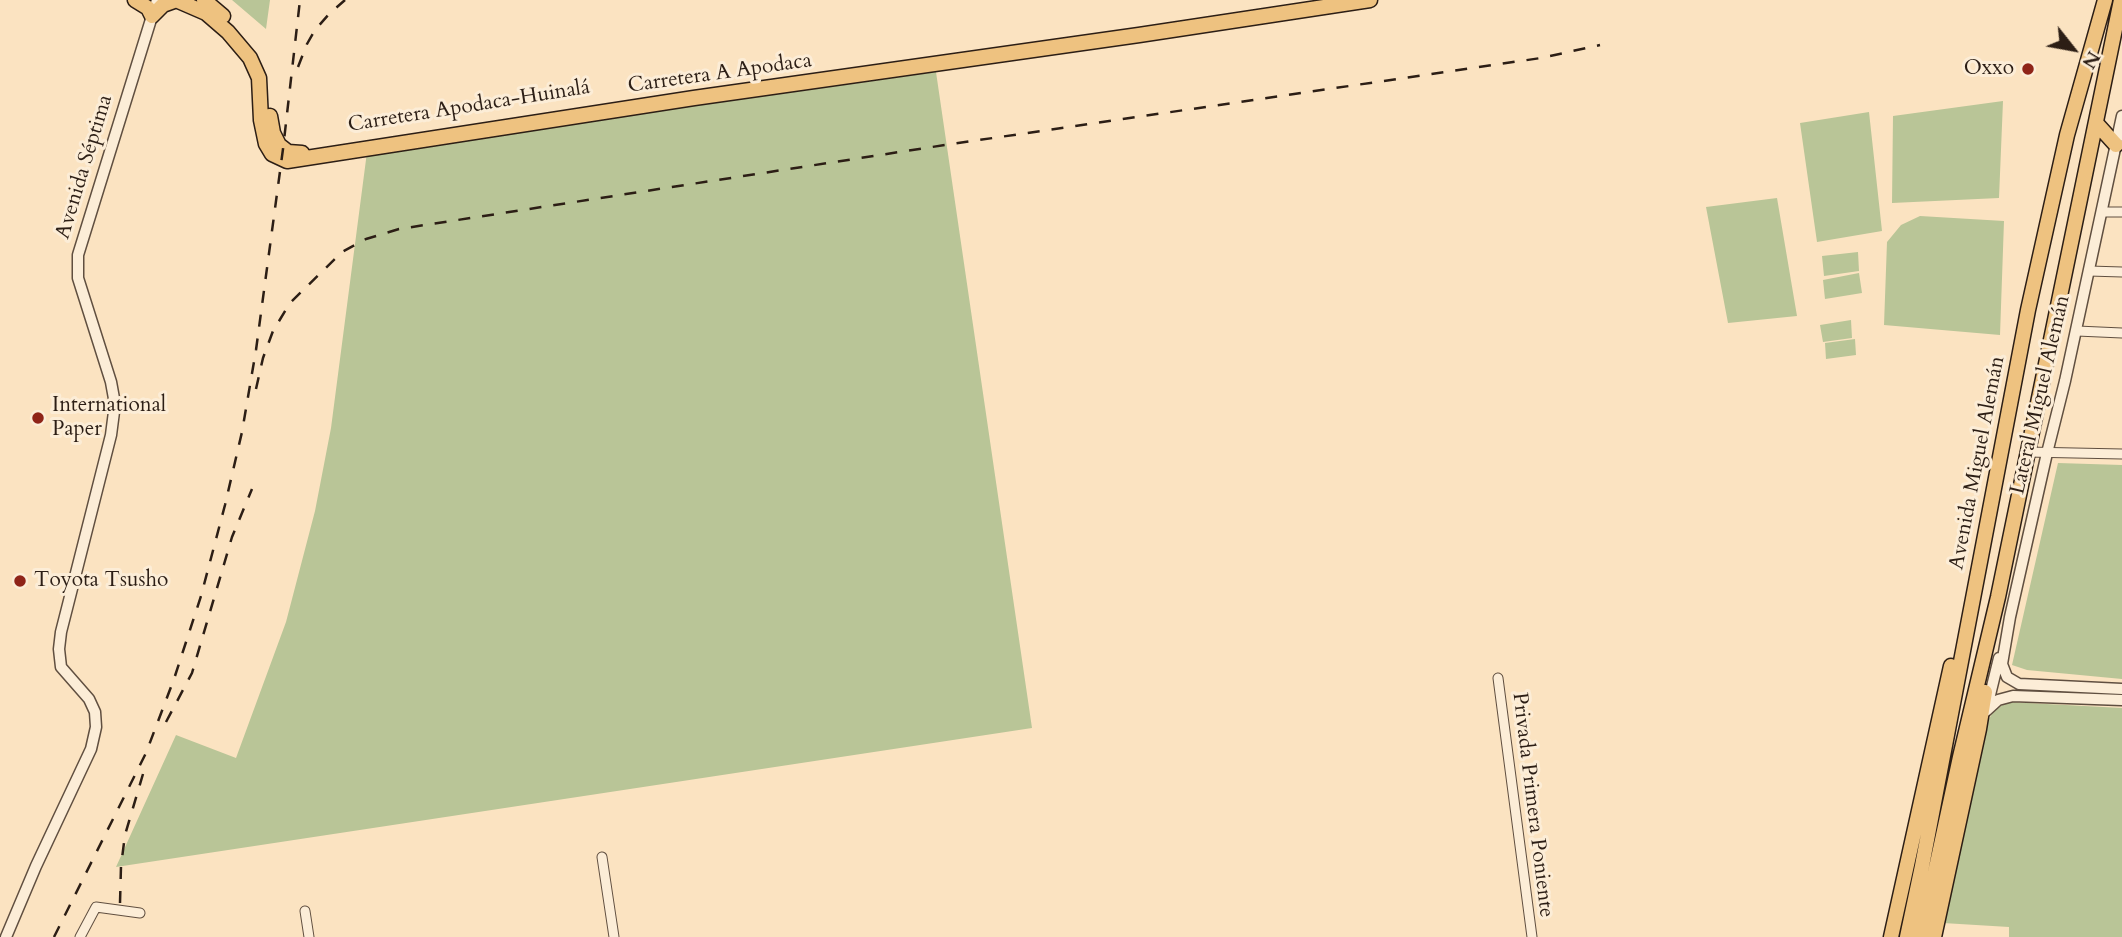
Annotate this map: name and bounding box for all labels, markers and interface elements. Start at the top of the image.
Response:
north arrow [2038,14,2108,84]
text: N [2076,46,2106,74]
street label: Carretera A Apodaca [626,49,814,99]
place label: Oxxo [1964,56,2014,82]
marker: Oxxo [2020,61,2036,77]
street label: Carretera Apodaca-Huinalá [346,75,592,139]
street label: Avenida Séptima [51,92,119,242]
street label: Lateral Miguel Alemán [2006,293,2076,497]
street label: Avenida Miguel Alemán [1945,354,2011,572]
place label: International Paper [52,393,166,443]
marker: International Paper [30,410,46,426]
place label: Toyota Tsusho [34,568,168,594]
marker: Toyota Tsusho [12,573,28,589]
street label: Privada Primera Poniente [1506,691,1558,919]

